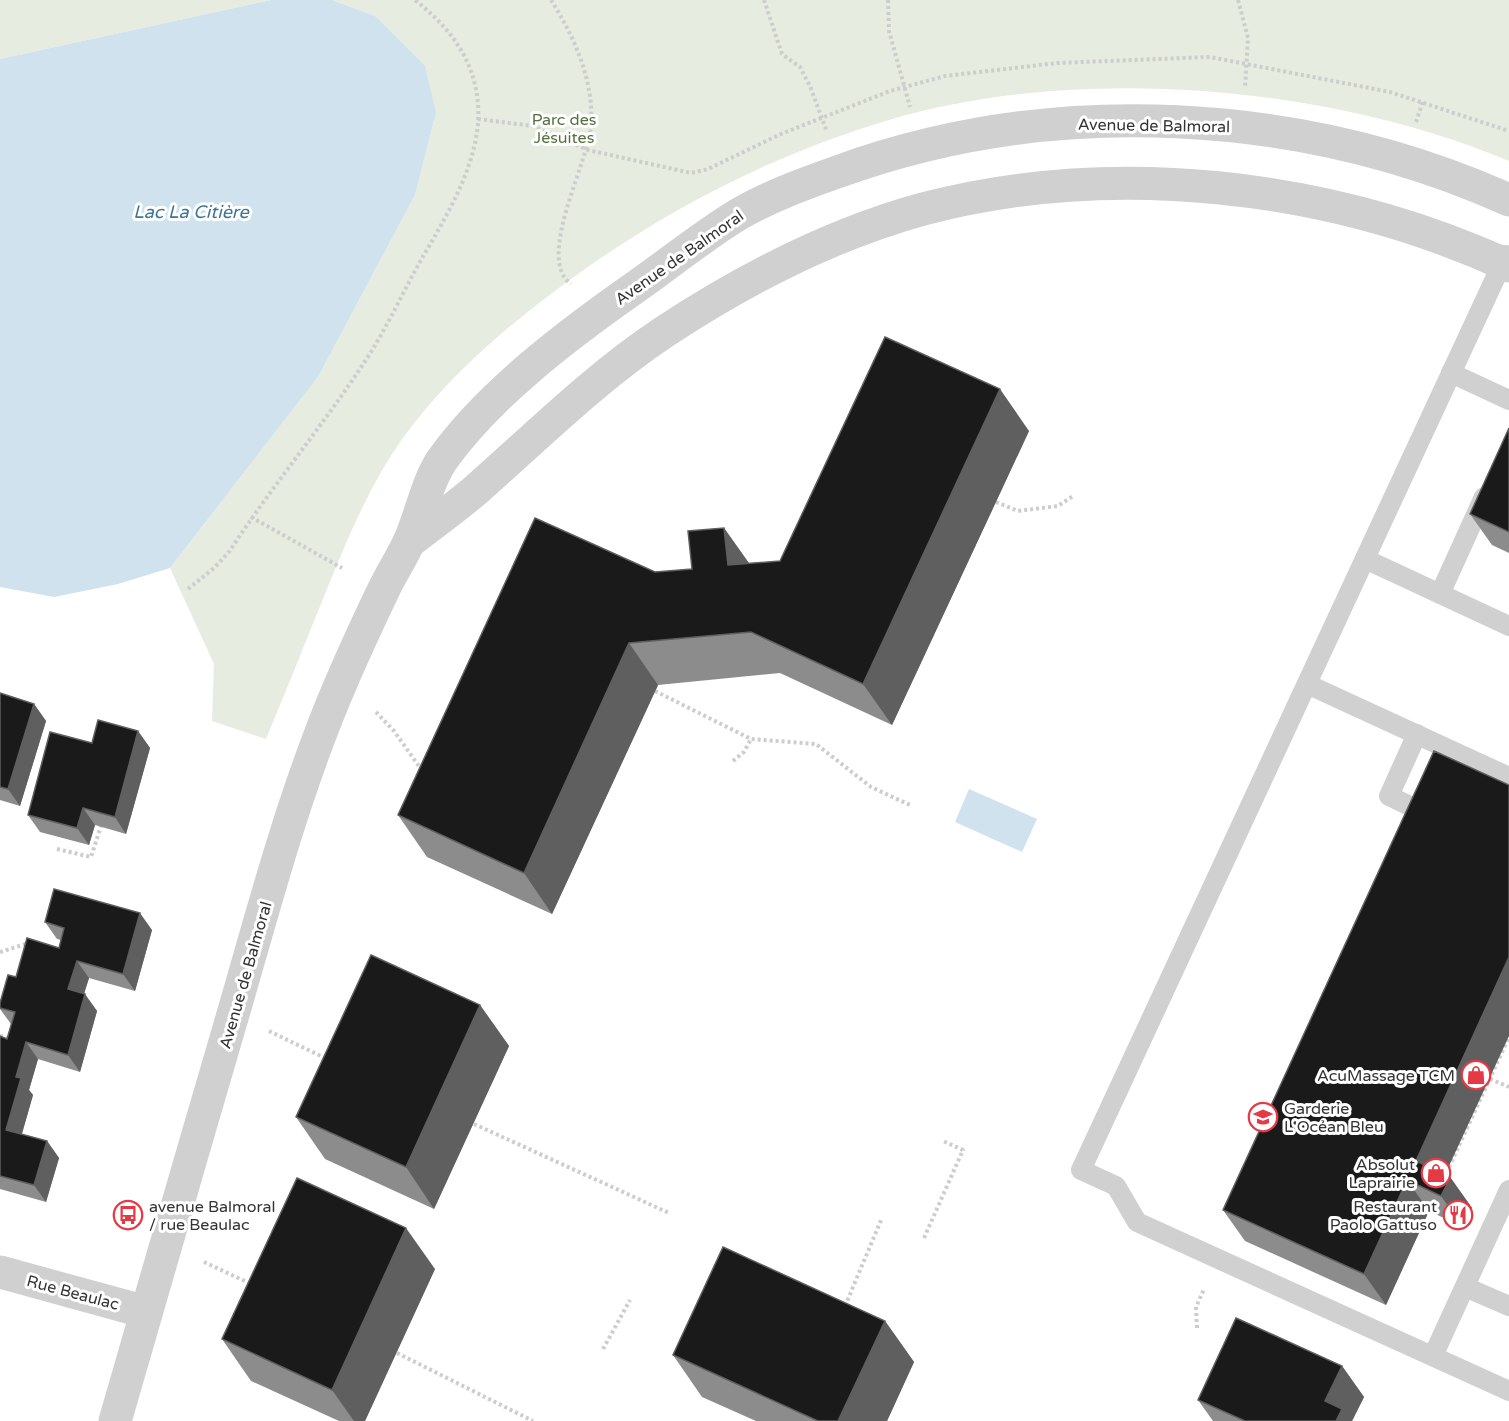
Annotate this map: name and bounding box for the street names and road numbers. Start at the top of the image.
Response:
street label: Avenue de Balmoral [1078,115,1230,137]
street label: Avenue de Balmoral [611,206,748,310]
street label: Avenue de Balmoral [215,899,277,1051]
street label: Rue Beaulac [24,1271,121,1315]

